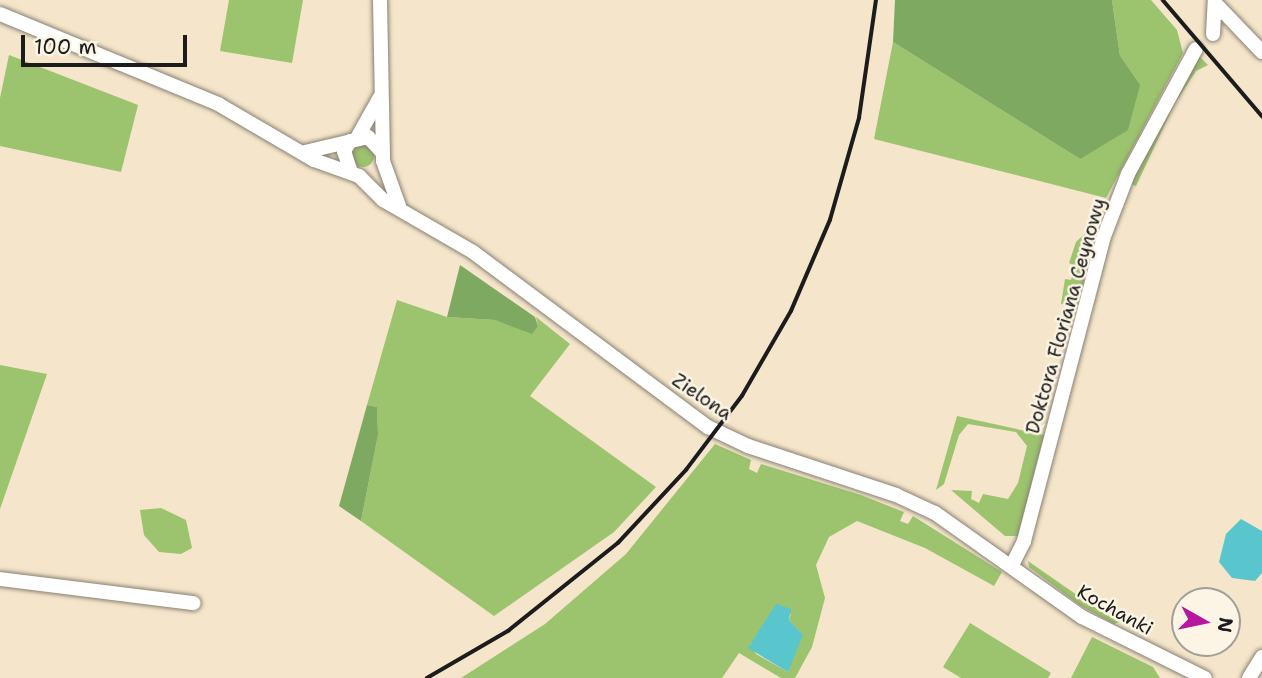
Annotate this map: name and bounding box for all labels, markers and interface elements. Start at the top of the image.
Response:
scale bar [24,21,191,65]
text: 100 m [34,33,97,61]
street label: Doktora Floriana Ceynowy [1021,195,1111,437]
street label: Zielona [668,369,736,425]
street label: Kochanki [1073,580,1157,640]
north arrow [1171,587,1241,657]
text: N [1212,616,1239,634]

